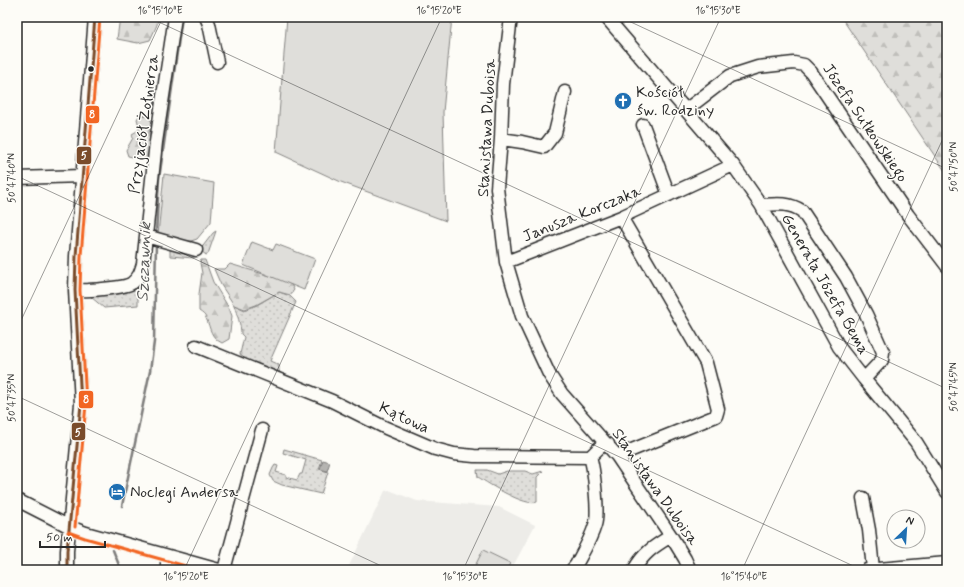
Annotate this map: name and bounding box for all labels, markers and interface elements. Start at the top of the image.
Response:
text: 16°15'10"E [138,4,183,18]
text: 16°15'20"E [416,4,462,18]
text: 16°15'30"E [695,4,741,18]
street label: Przyjaciół Żołnierza [124,53,164,195]
street label: Stanisława Duboisa [473,58,501,198]
street label: Józefa Sułkowskiego [817,60,913,187]
unlabelled marker [86,64,96,74]
place label: Kościół św. Rodziny [636,82,714,121]
church icon: Kościół św. Rodziny [613,91,633,111]
line badge: 8 [85,105,100,124]
text: 8 [89,108,95,122]
text: 50°47'50"N [947,142,961,192]
line badge: 5 [76,146,92,165]
text: 5 [81,149,88,163]
text: 50°47'40"N [5,153,19,203]
street label: Janusza Korczaka [520,181,645,247]
street label: Generała Józefa Bema [776,210,874,358]
water label: Szczawnik [132,221,156,302]
text: 50°47'45"N [947,362,961,412]
text: 50°47'35"N [5,374,19,422]
line badge: 8 [78,390,94,409]
text: 8 [83,393,89,407]
street label: Kątowa [375,397,433,439]
line badge: 5 [71,422,86,441]
street label: Stanisława Duboisa [607,424,703,550]
text: 5 [75,426,82,440]
hotel icon: Noclegi Andersa [107,482,127,502]
place label: Noclegi Andersa [130,482,239,503]
north arrow [886,509,926,549]
text: N [904,513,916,529]
scale bar [40,523,105,549]
text: 50 m [46,530,73,546]
text: 16°15'20"E [163,570,209,584]
text: 16°15'30"E [442,570,488,584]
text: 16°15'40"E [721,570,767,584]

